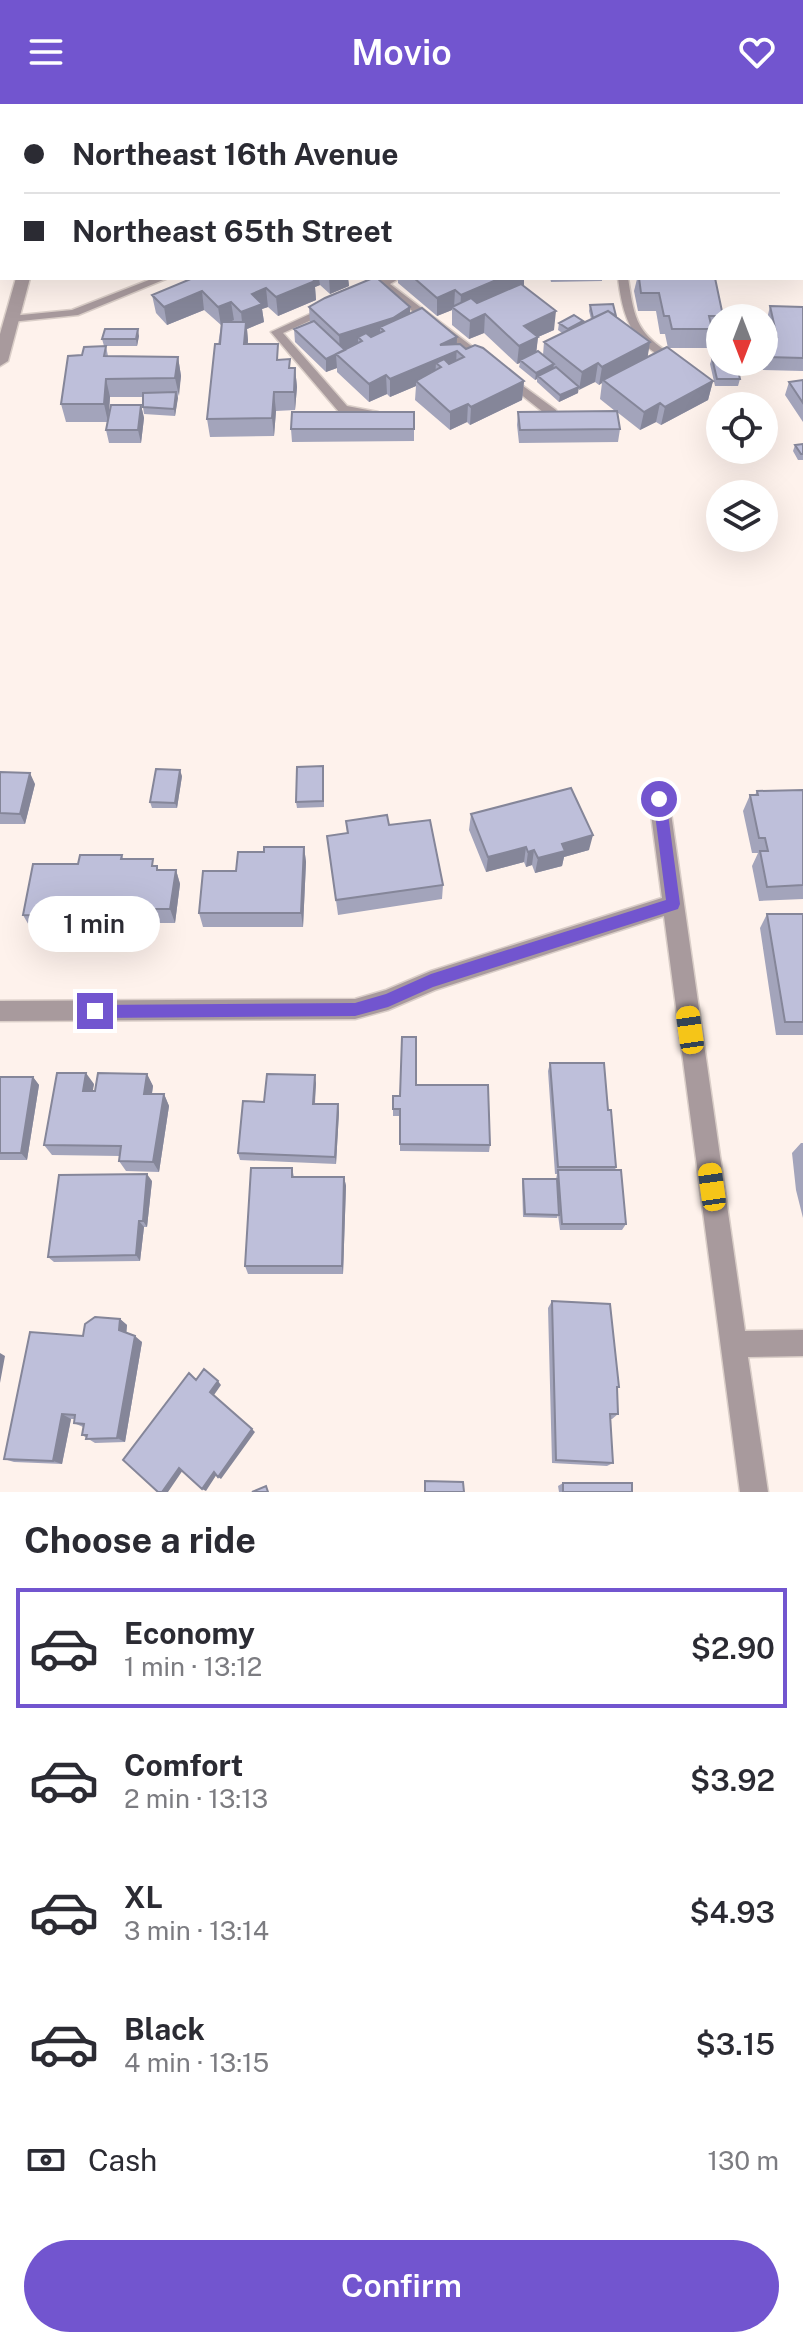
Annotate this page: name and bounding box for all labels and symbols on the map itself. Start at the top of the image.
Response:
north arrow [706,304,778,376]
route start [641,781,677,817]
callout: 1 min [29,895,161,951]
route end [77,993,113,1029]
car [675,1005,705,1055]
car [697,1162,727,1212]

